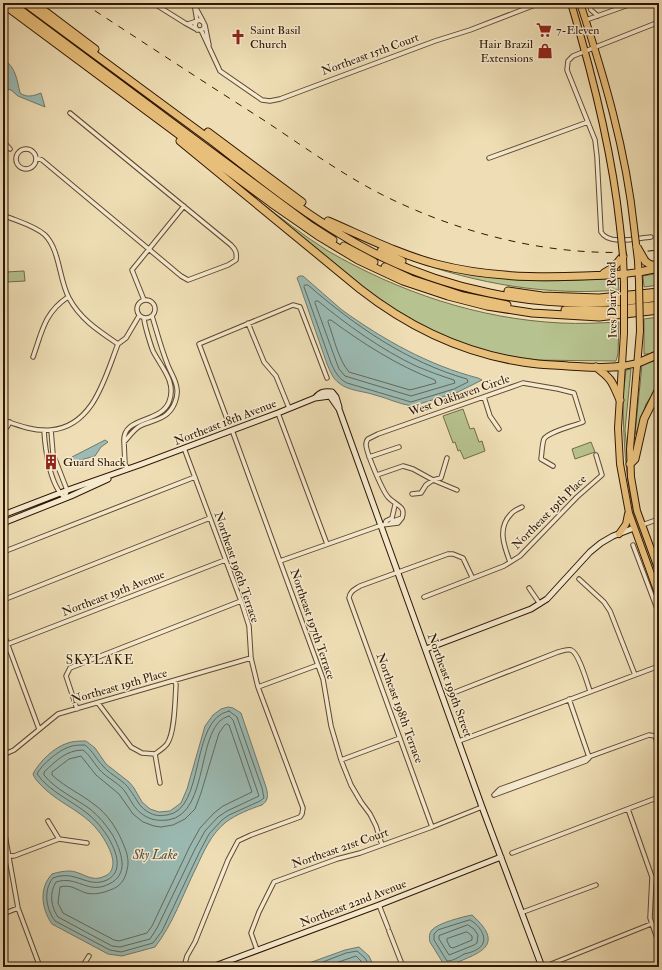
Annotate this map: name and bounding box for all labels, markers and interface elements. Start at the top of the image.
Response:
supermarket icon: 7-Eleven [535,21,553,39]
place label: Saint Basil Church [250,23,301,52]
place label: 7-Eleven [556,23,600,38]
church icon: Saint Basil Church [229,28,247,46]
street label: Northeast 15th Court [319,30,421,79]
place label: Hair Brazil Extensions [479,37,533,66]
shop icon: Hair Brazil Extensions [536,42,554,60]
street label: Ives Dairy Road [604,261,621,338]
street label: West Oakhaven Circle [406,371,512,420]
street label: Northeast 18th Avenue [172,396,279,449]
building icon: Guard Shack [42,453,60,471]
place label: Guard Shack [63,455,126,470]
street label: Northeast 19th Place [509,472,590,553]
street label: Northeast 196th Terrace [210,510,263,625]
street label: Northeast 19th Avenue [60,567,167,620]
street label: Northeast 197th Terrace [287,567,339,681]
street label: Northeast 199th Street [424,631,475,739]
street label: Northeast 198th Terrace [373,651,426,765]
district label: SKYLAKE [66,652,134,668]
street label: Northeast 19th Place [69,666,169,707]
street label: Northeast 21st Court [290,825,391,872]
water label: Sky Lake [132,847,178,863]
street label: Northeast 22nd Avenue [298,876,409,931]

